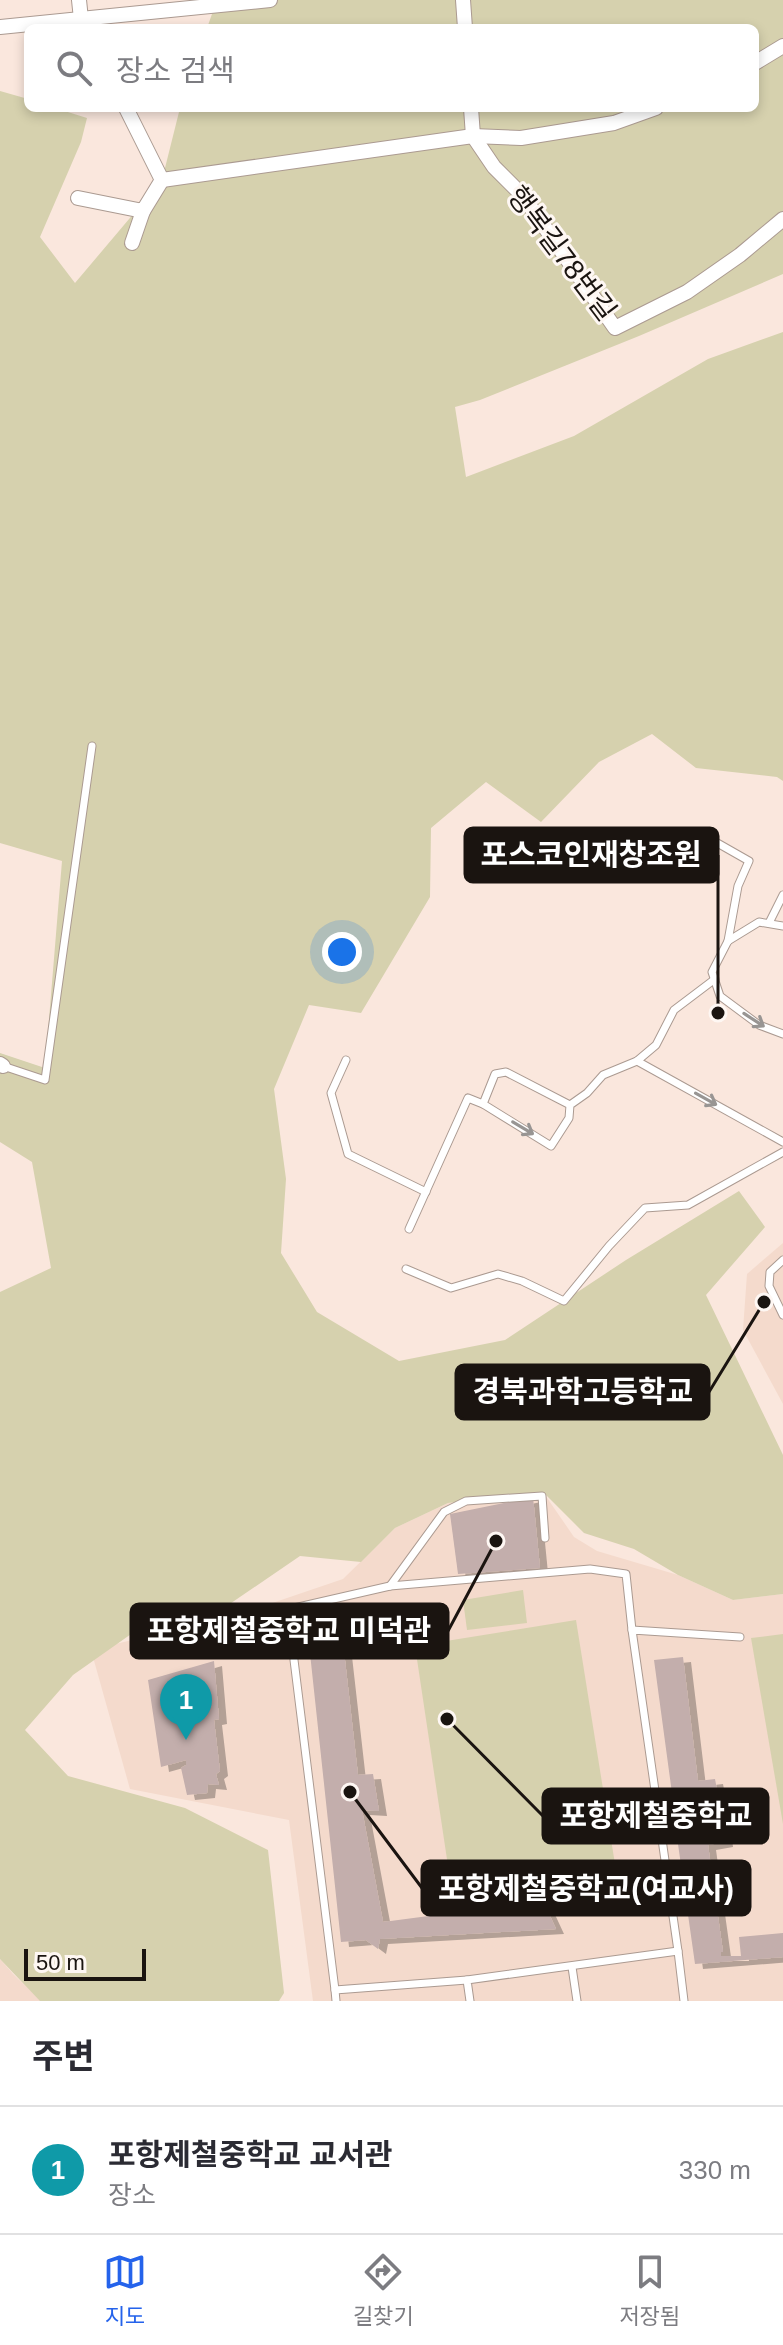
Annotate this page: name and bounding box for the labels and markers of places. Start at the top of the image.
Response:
callout: 포스코인재창조원 [465,828,718,882]
callout: 경북과학고등학교 [456,1365,709,1419]
callout: 포항제철중학교 미덕관 [131,1604,448,1658]
pin: 1 [160,1674,212,1740]
callout: 포항제철중학교 [543,1789,768,1843]
callout: 포항제철중학교(여교사) [422,1861,750,1915]

